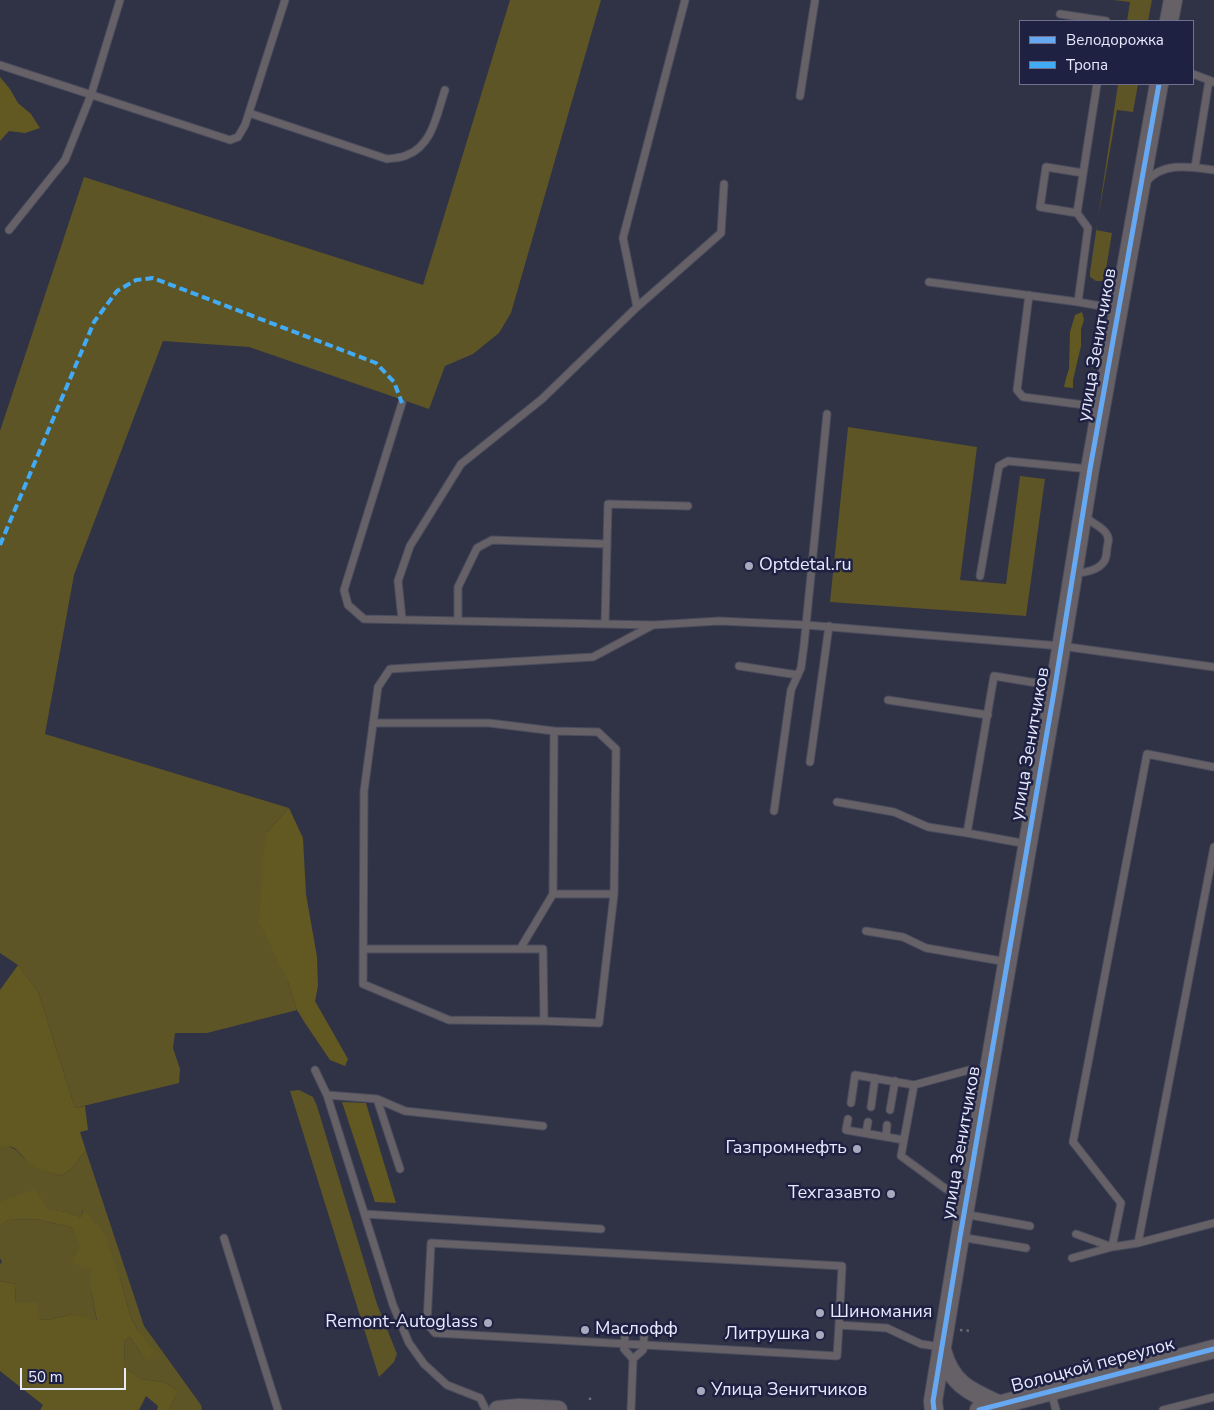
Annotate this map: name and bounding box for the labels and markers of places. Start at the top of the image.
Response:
place label: Optdetal.ru [759,555,851,577]
marker: Optdetal.ru [743,560,755,572]
place label: Газпромнефть [726,1138,847,1160]
marker: Газпромнефть [851,1143,863,1155]
place label: Техгазавто [788,1183,881,1205]
marker: Техгазавто [885,1188,897,1200]
place label: Шиномания [830,1302,933,1324]
marker: Шиномания [814,1307,826,1319]
place label: Remont-Autoglass [325,1312,478,1334]
marker: Remont-Autoglass [482,1317,494,1329]
place label: Маслофф [595,1319,678,1341]
marker: Маслофф [579,1324,591,1336]
place label: Литрушка [725,1324,810,1346]
marker: Литрушка [814,1329,826,1341]
place label: Улица Зенитчиков [711,1380,867,1402]
marker: Улица Зенитчиков [695,1385,707,1397]

